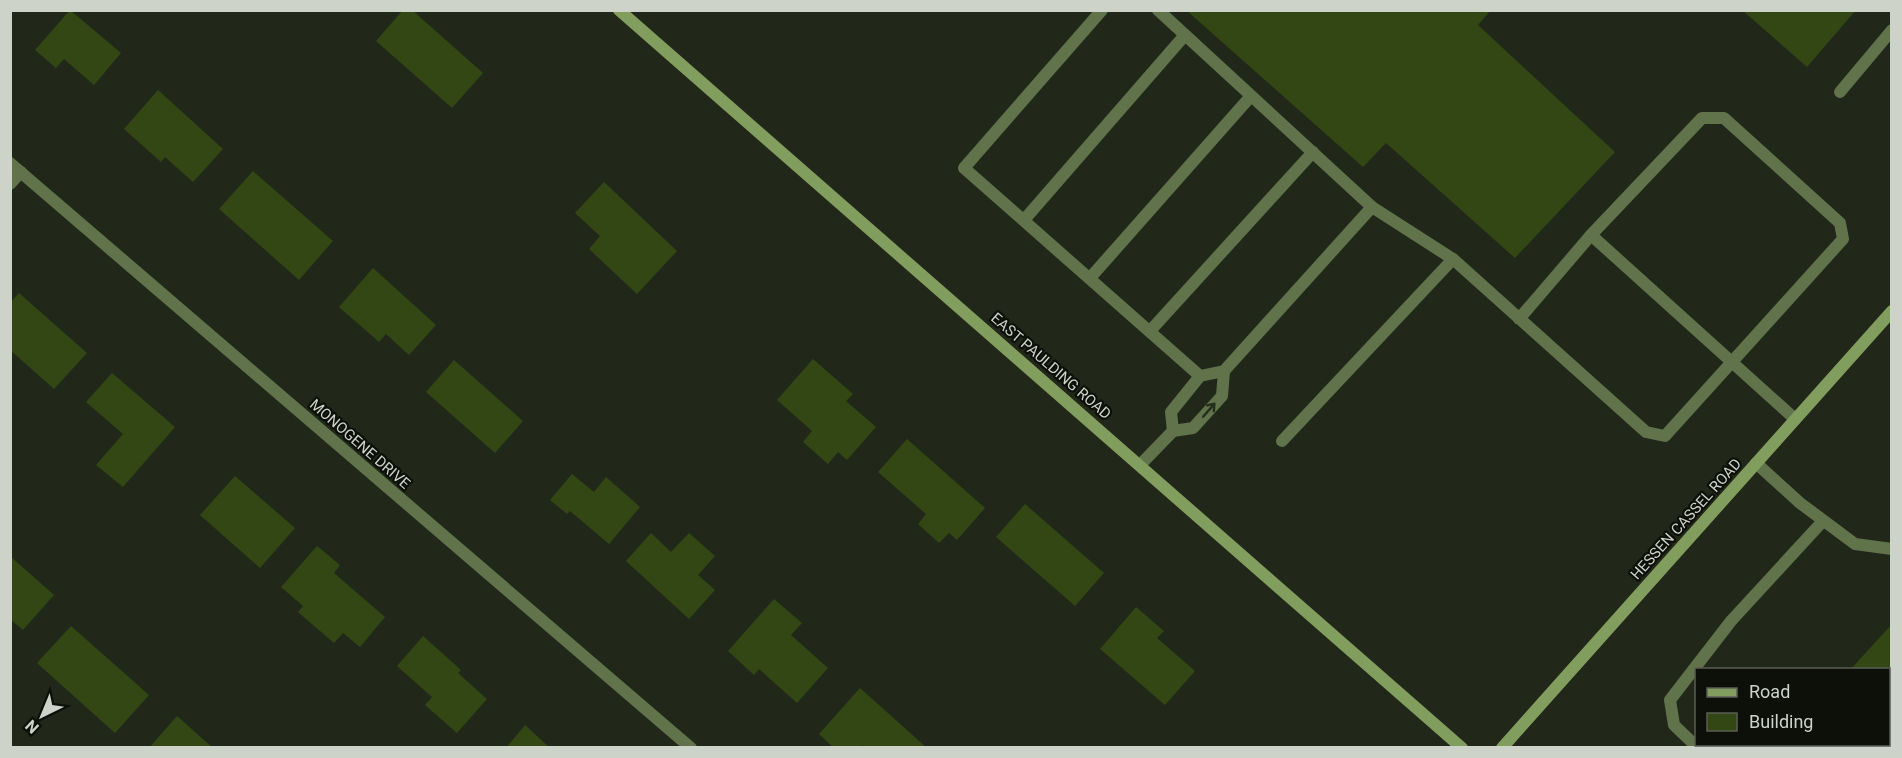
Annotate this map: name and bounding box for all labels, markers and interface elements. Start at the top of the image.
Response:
street label: EAST PAULDING ROAD [987,309,1115,423]
street label: MONOGENE DRIVE [306,395,414,493]
one-way arrow [1202,403,1216,418]
street label: HESSEN CASSEL ROAD [1627,455,1745,583]
legend [1695,668,1890,746]
text: Road [1749,681,1790,702]
north arrow [12,686,72,746]
text: Building [1749,711,1813,732]
text: N [22,716,43,737]

